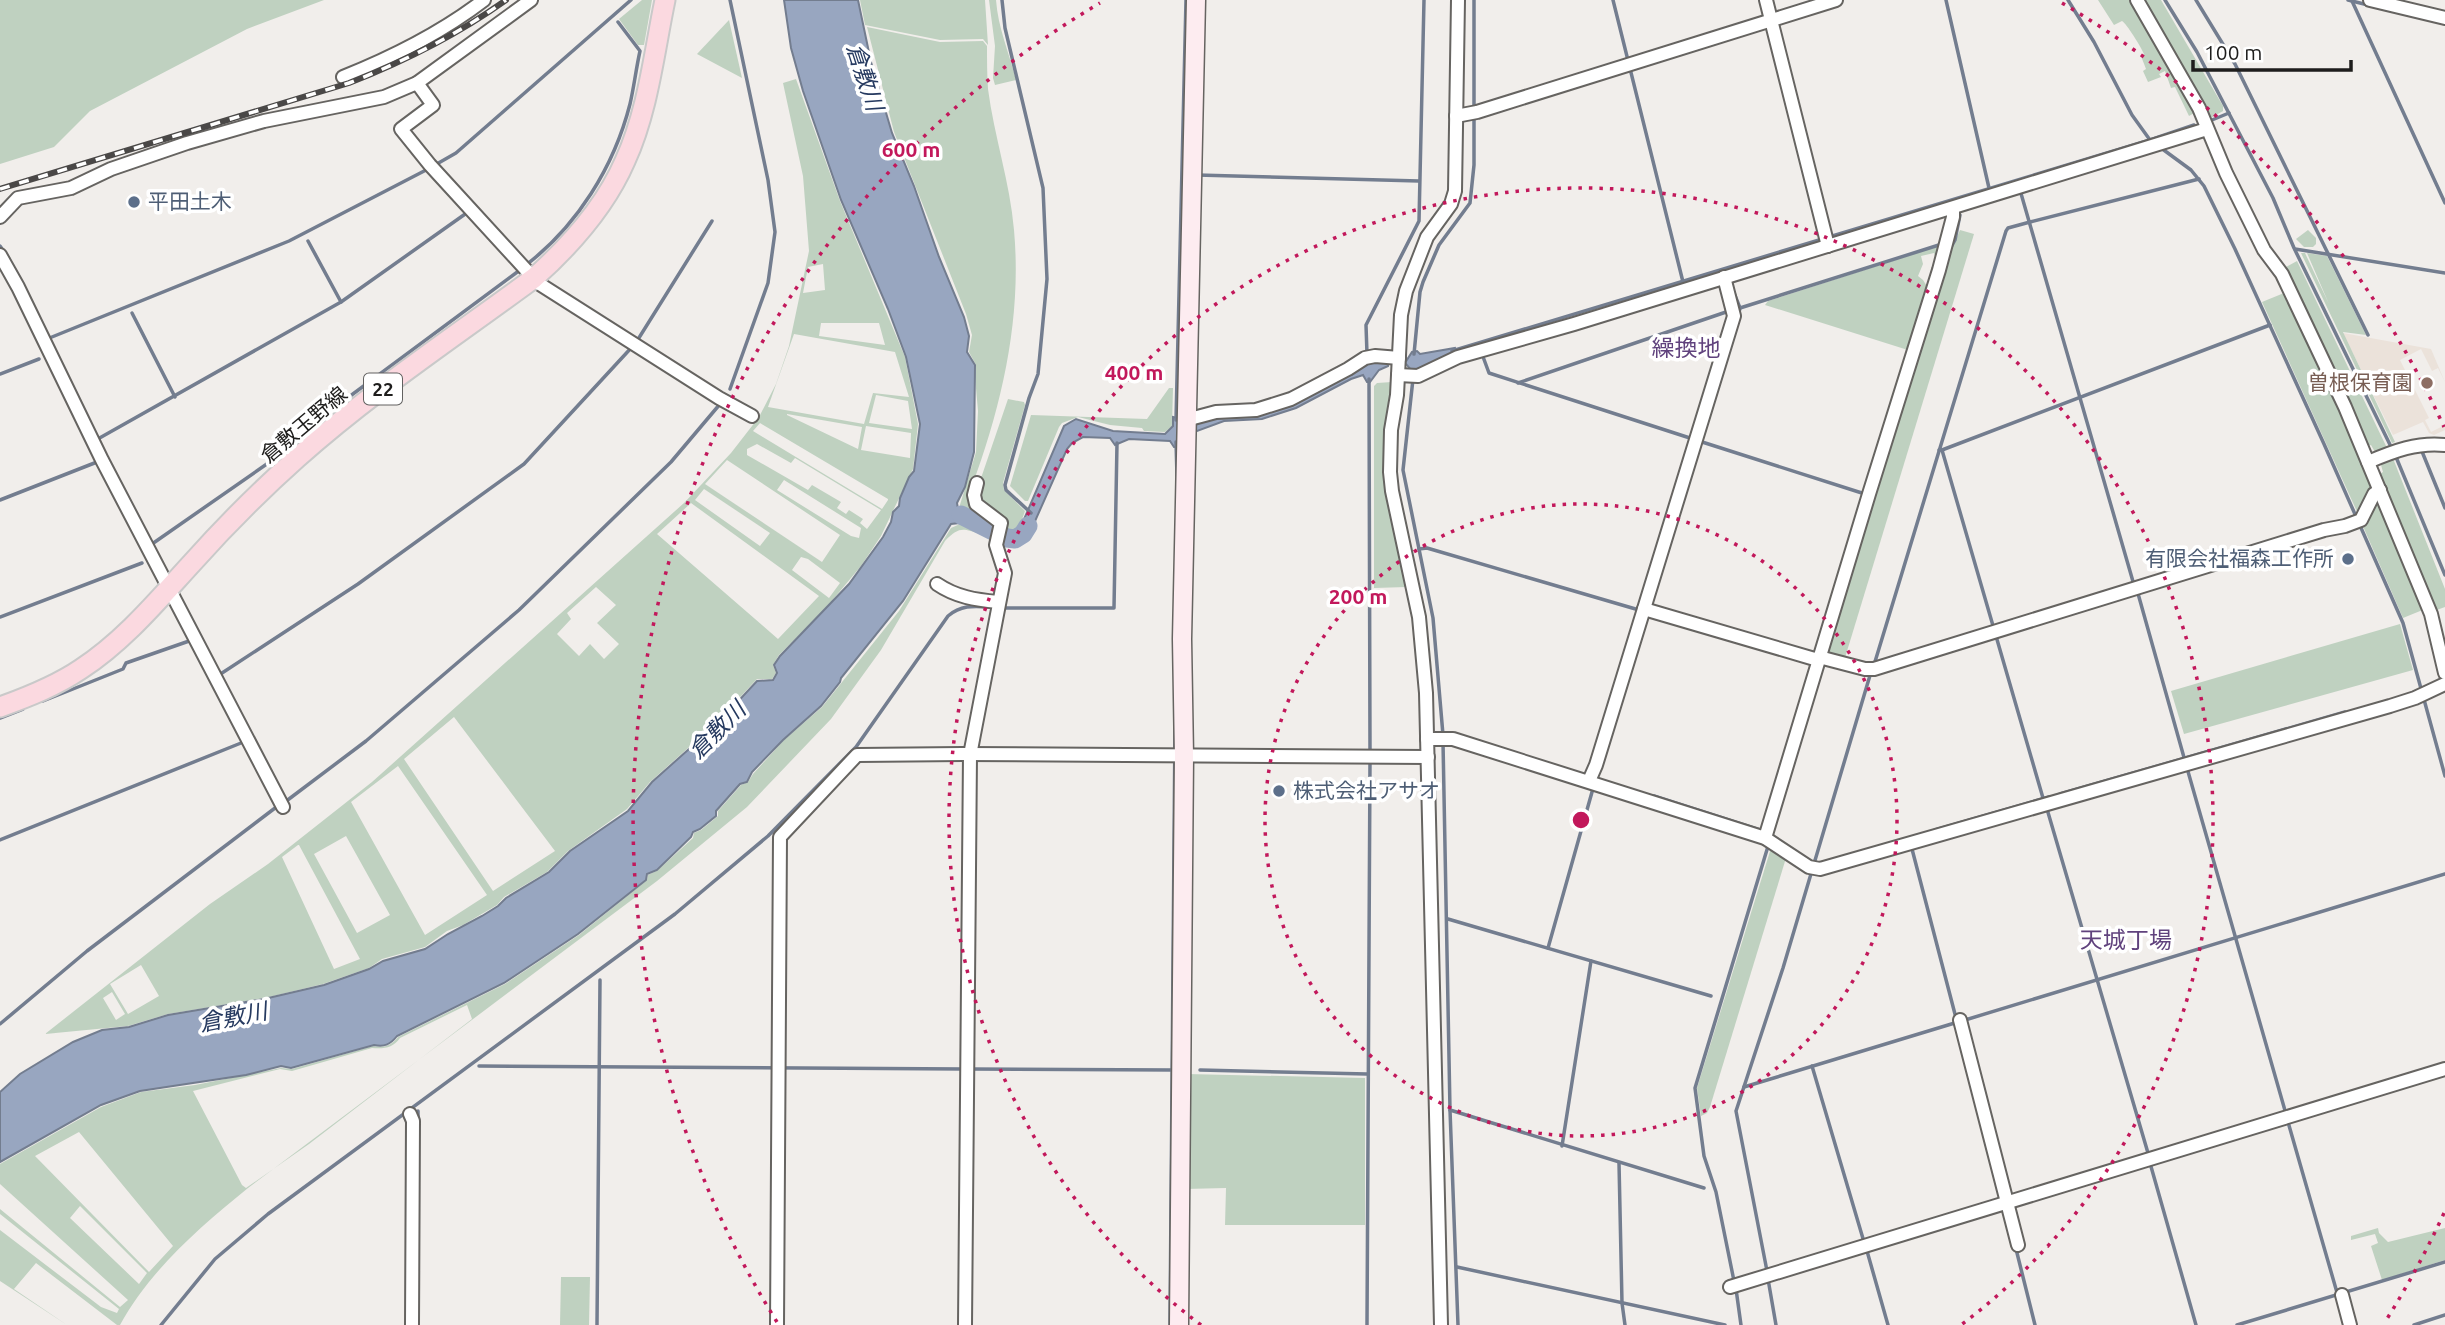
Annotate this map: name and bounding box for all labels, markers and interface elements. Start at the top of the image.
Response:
scale bar [2193,28,2350,72]
water label: 倉敷川 [843,40,889,116]
text: 100 m [2204,40,2262,64]
text: 600 m [882,137,940,161]
place label: 平田土木 [148,189,232,213]
marker: 平田土木 [126,194,142,210]
district label: 繰換地 [1652,335,1721,360]
text: 400 m [1105,360,1163,384]
place label: 曽根保育園 [2308,370,2413,394]
road number: 22 [364,374,402,404]
marker: 曽根保育園 [2419,375,2435,391]
street label: 倉敷玉野線 [255,381,351,467]
place label: 有限会社福森工作所 [2145,546,2334,570]
marker: 有限会社福森工作所 [2340,551,2356,567]
text: 200 m [1329,584,1387,608]
water label: 倉敷川 [683,694,752,763]
place label: 株式会社アサオ [1293,778,1440,802]
marker: 株式会社アサオ [1271,783,1287,799]
centre of rings [1569,808,1593,832]
district label: 天城丁場 [2080,927,2172,952]
water label: 倉敷川 [197,997,272,1035]

